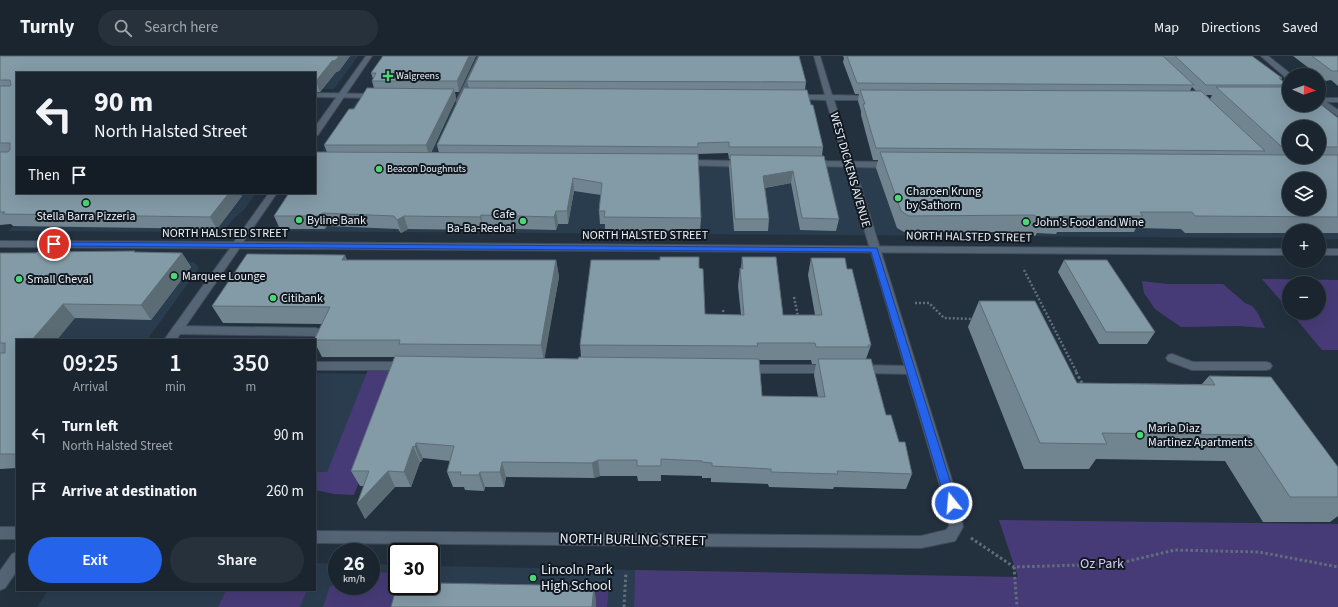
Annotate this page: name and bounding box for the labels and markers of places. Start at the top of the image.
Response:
place label: Walgreens [396,69,439,83]
marker: Walgreens [383,71,393,81]
place label: Beacon Doughnuts [387,162,466,176]
marker: Beacon Doughnuts [374,164,384,174]
place label: Charoen Krung by Sathorn [906,183,981,214]
marker: Charoen Krung by Sathorn [893,193,903,203]
marker: Stella Barra Pizzeria [81,198,91,208]
place label: Cafe Ba-Ba-Reeba! [447,206,515,237]
place label: Stella Barra Pizzeria [36,208,136,225]
place label: Byline Bank [307,212,366,229]
place label: John's Food and Wine [1034,214,1144,231]
marker: Byline Bank [294,215,304,225]
marker: Cafe Ba-Ba-Reeba! [518,216,528,226]
marker: John's Food and Wine [1021,217,1031,227]
pin [37,227,71,261]
place label: Marquee Lounge [182,268,265,285]
place label: Small Cheval [27,271,92,288]
marker: Marquee Lounge [169,271,179,281]
marker: Small Cheval [14,274,24,284]
place label: Citibank [281,290,323,307]
marker: Citibank [268,293,278,303]
place label: Maria Diaz Martinez Apartments [1148,420,1253,451]
marker: Maria Diaz Martinez Apartments [1135,430,1145,440]
place label: Lincoln Park High School [541,560,613,596]
marker: Lincoln Park High School [528,573,538,583]

